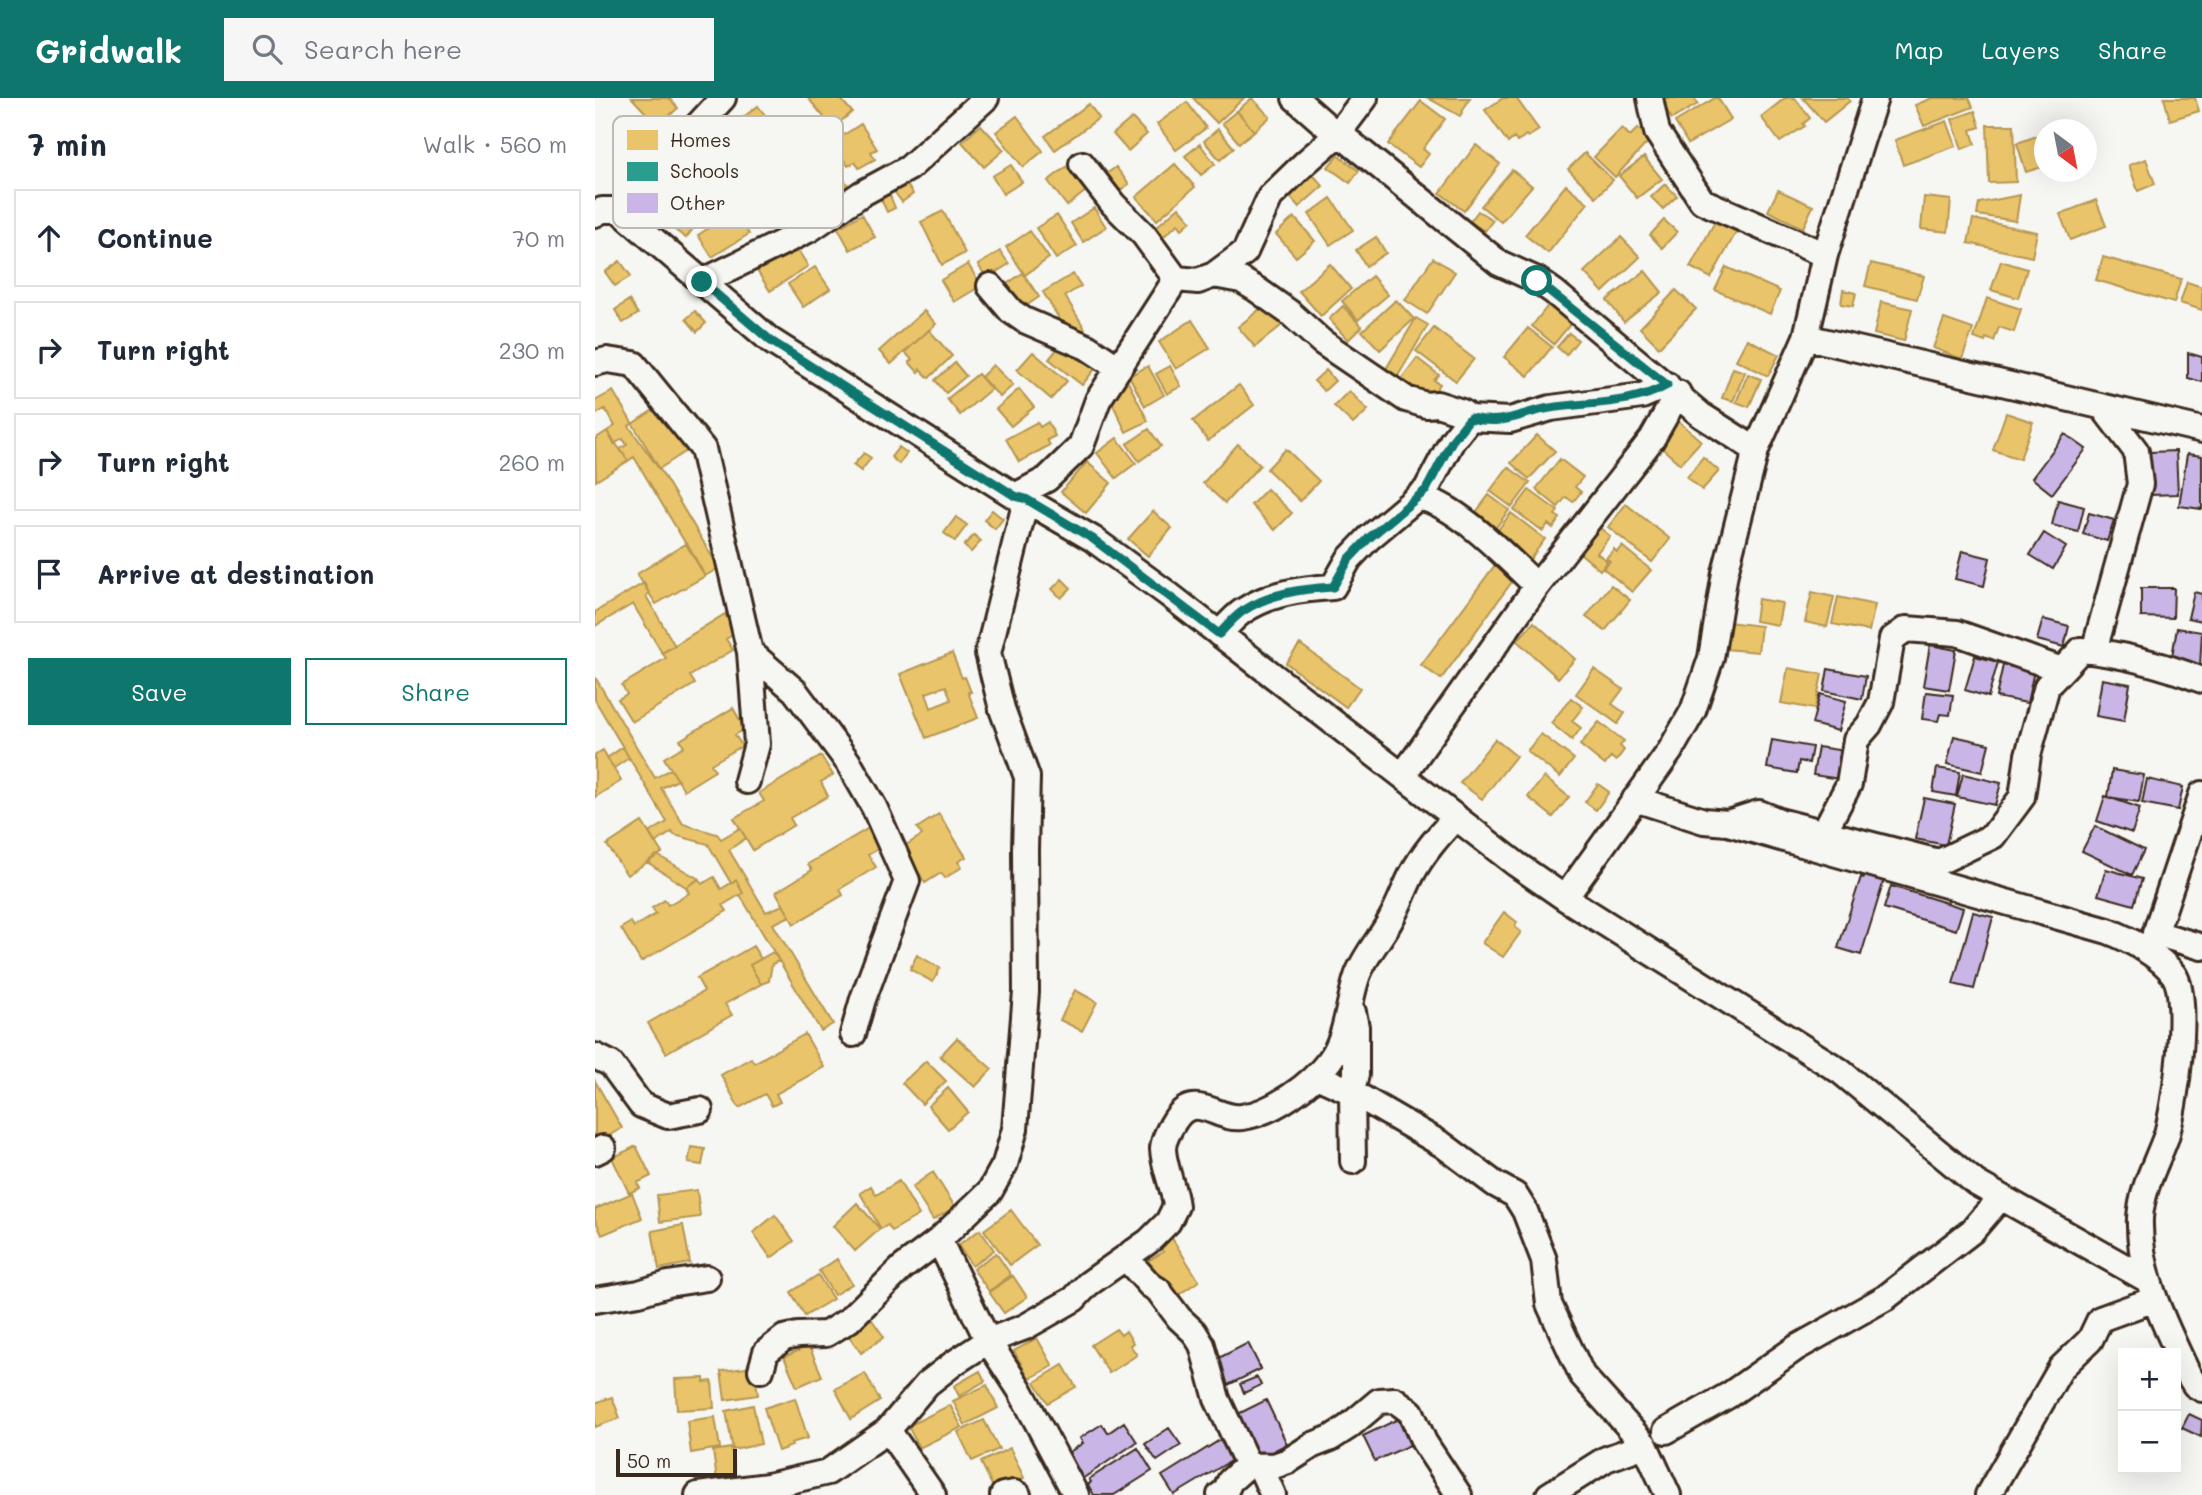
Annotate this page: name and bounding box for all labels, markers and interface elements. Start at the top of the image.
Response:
search box [224,18,714,81]
text: Gridwalk [35,28,182,71]
icon: search [248,30,286,68]
text: Search here [304,32,462,66]
text: Map [1895,34,1943,65]
text: Layers [1981,34,2060,65]
text: Share [2098,34,2167,65]
legend [613,116,843,228]
north arrow [2034,119,2097,182]
text: 7 min [28,124,107,164]
text: Homes [670,127,731,152]
text: Walk · 560 m [423,129,567,159]
text: Schools [670,158,739,183]
text: Other [670,190,725,215]
icon: ahead [30,219,68,257]
text: Continue [97,221,213,255]
text: 70 m [512,223,565,253]
route start [1521,265,1552,296]
route end [686,266,717,297]
icon: right [30,331,68,369]
text: Turn right [97,333,230,367]
text: 230 m [499,335,565,365]
icon: right [30,443,68,481]
text: Turn right [97,445,230,479]
text: 260 m [498,447,565,477]
icon: arrive [30,555,68,593]
text: Arrive at destination [97,557,374,591]
button: Save [28,658,291,725]
button: Share [305,658,567,725]
map controls [2118,1348,2181,1474]
button: + [2118,1348,2181,1411]
button: − [2118,1411,2181,1474]
scale bar [616,1446,737,1478]
text: 50 m [627,1448,671,1473]

